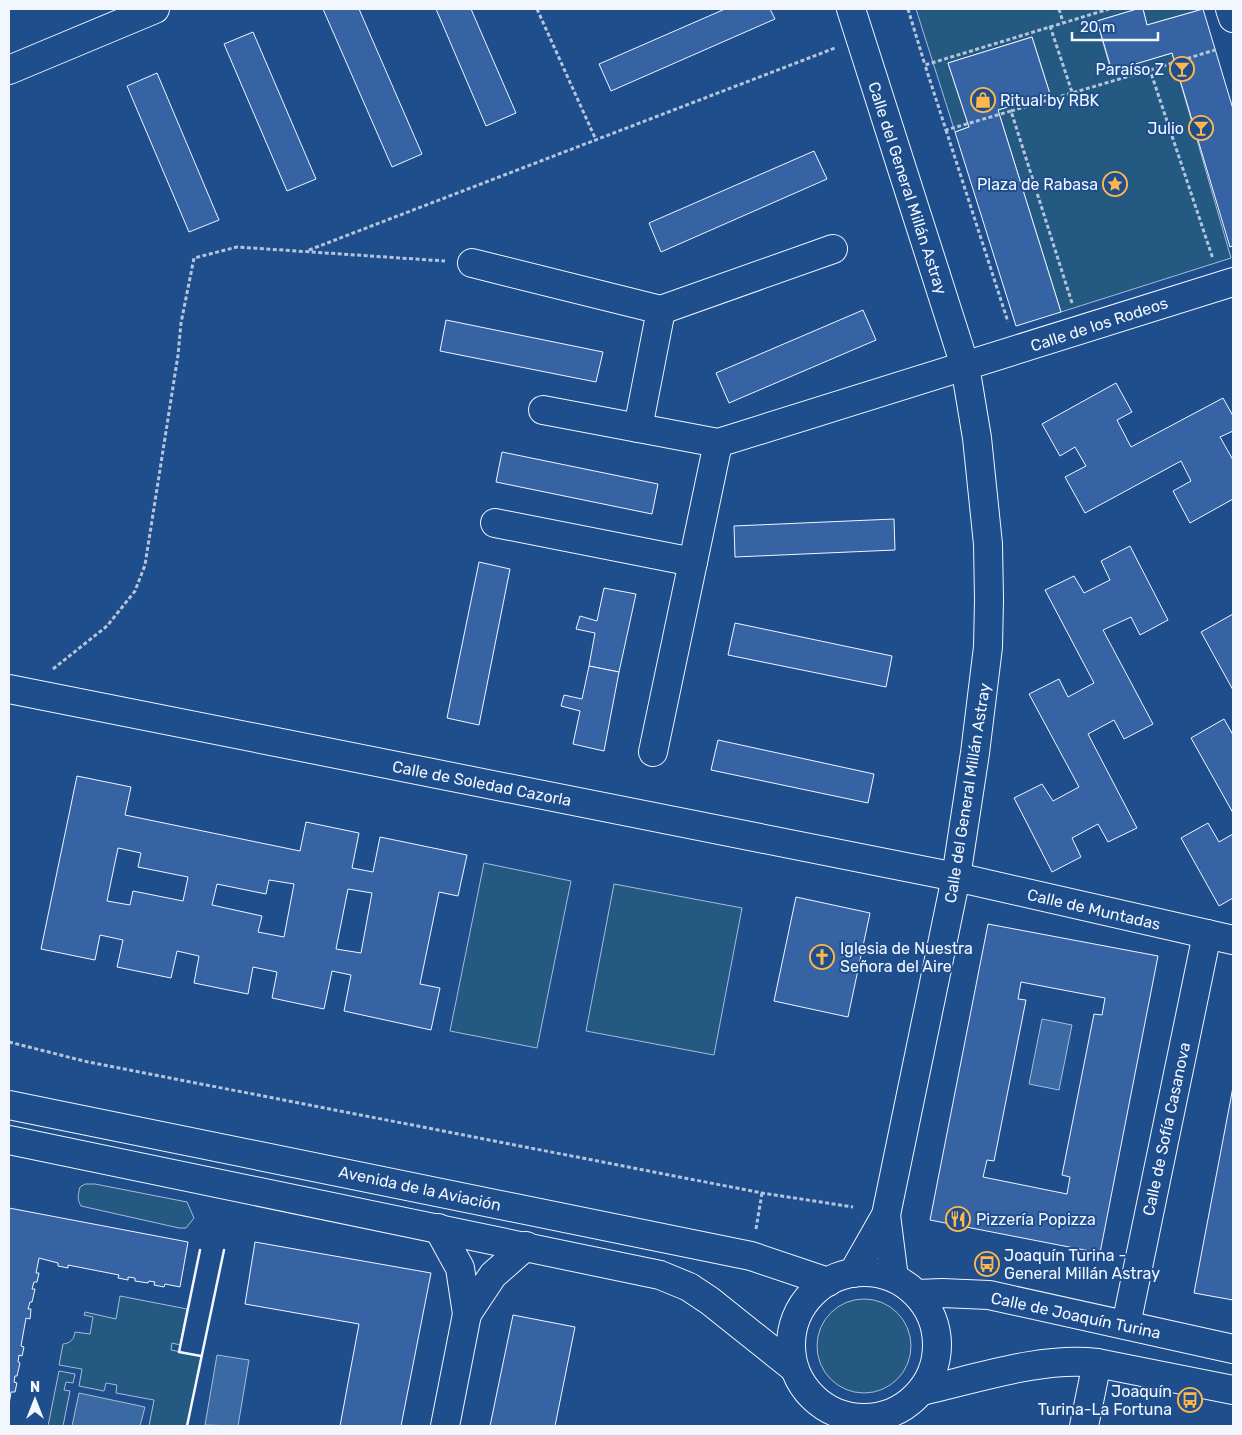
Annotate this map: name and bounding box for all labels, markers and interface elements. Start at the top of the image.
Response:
scale bar [1072,10,1158,42]
text: 20 m [1080,18,1115,36]
bar icon: Paraíso Z [1169,56,1195,82]
place label: Paraíso Z [1096,60,1164,79]
street label: Calle del General Millán Astray [864,79,951,297]
shop icon: Ritual by RBK [970,87,996,113]
place label: Ritual by RBK [1000,91,1100,110]
bar icon: Julio [1188,115,1214,141]
place label: Julio [1147,119,1184,138]
place icon: Plaza de Rabasa [1102,171,1128,197]
place label: Plaza de Rabasa [977,175,1098,194]
street label: Calle de los Rodeos [1028,293,1170,356]
street label: Calle del General Millán Astray [941,682,994,904]
street label: Calle de Soledad Cazorla [391,757,573,810]
street label: Calle de Muntadas [1025,885,1162,934]
place label: Iglesia de Nuestra Señora del Aire [840,939,973,976]
church icon: Iglesia de Nuestra Señora del Aire [809,944,835,970]
street label: Calle de Sofía Casanova [1139,1041,1194,1218]
street label: Avenida de la Aviación [337,1162,503,1215]
restaurant icon: Pizzería Popizza [945,1206,971,1232]
place label: Pizzería Popizza [976,1210,1096,1229]
place label: Joaquín Turina - General Millán Astray [1004,1246,1160,1283]
bus stop icon: Joaquín Turina - General Millán Astray [974,1251,1000,1277]
street label: Calle de Joaquín Turina [989,1288,1163,1343]
north arrow [10,1375,60,1425]
text: N [30,1379,40,1396]
place label: Joaquín Turina-La Fortuna [1038,1382,1172,1419]
bus stop icon: Joaquín Turina-La Fortuna [1177,1387,1203,1413]

